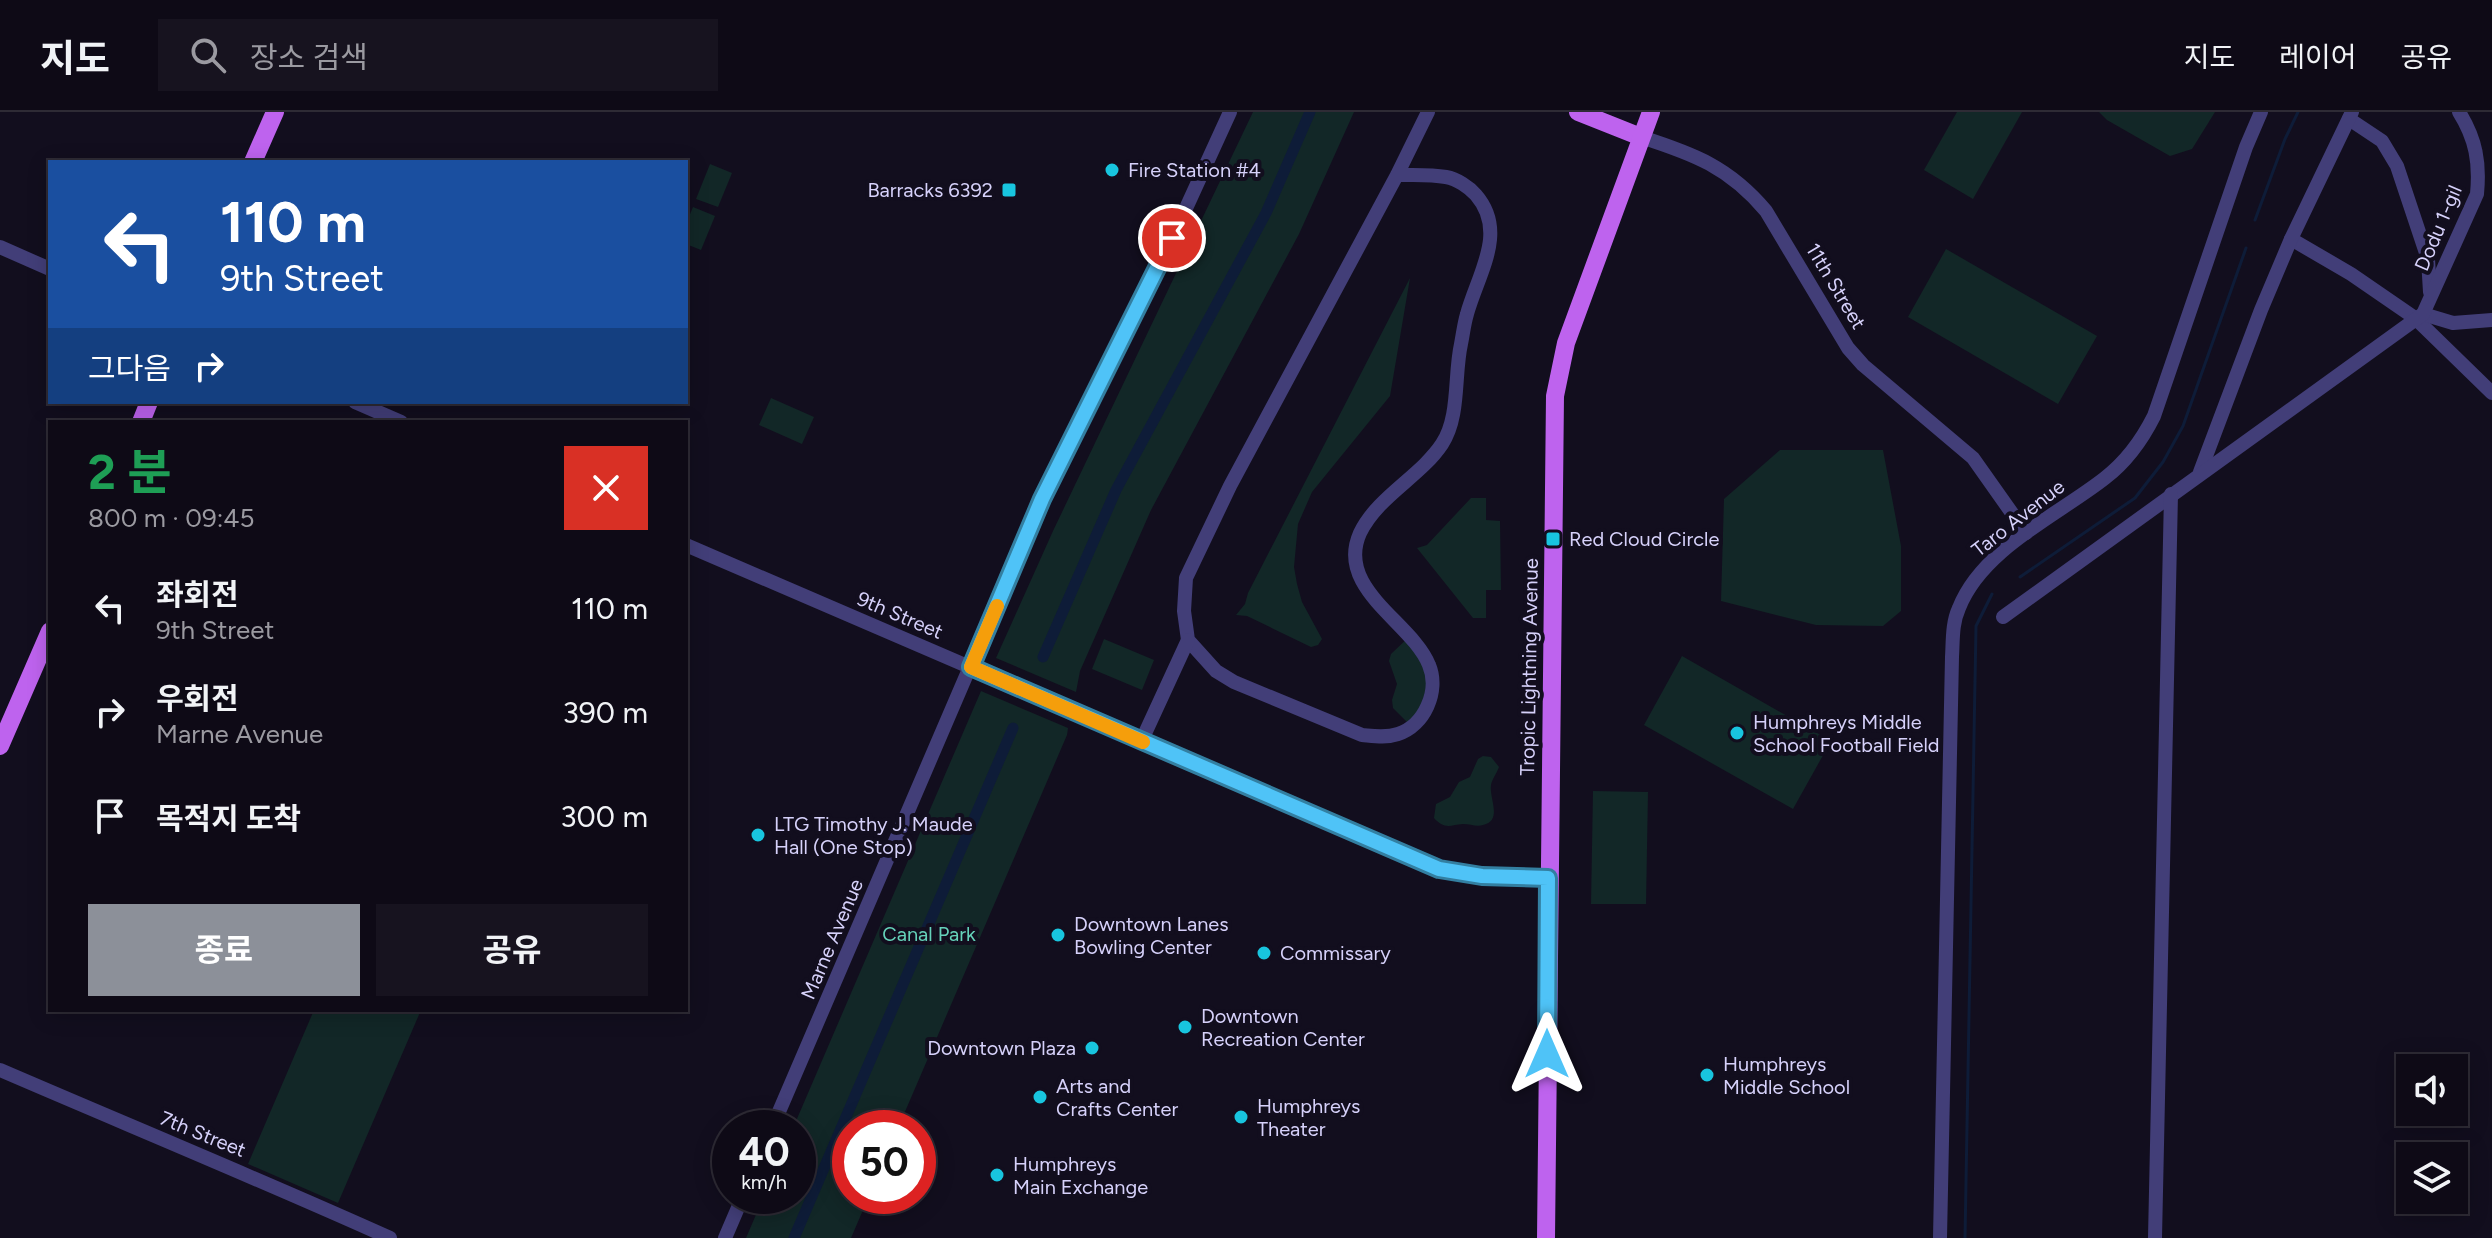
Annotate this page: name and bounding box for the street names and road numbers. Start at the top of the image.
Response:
street label: Dodu 1-gil [2409,182,2467,274]
street label: 11th Street [1801,239,1871,333]
street label: Taro Avenue [1967,474,2069,562]
street label: Tropic Lightning Avenue [1515,558,1543,776]
street label: 9th Street [853,586,947,644]
street label: Marne Avenue [796,875,868,1003]
street label: 7th Street [157,1106,249,1162]

